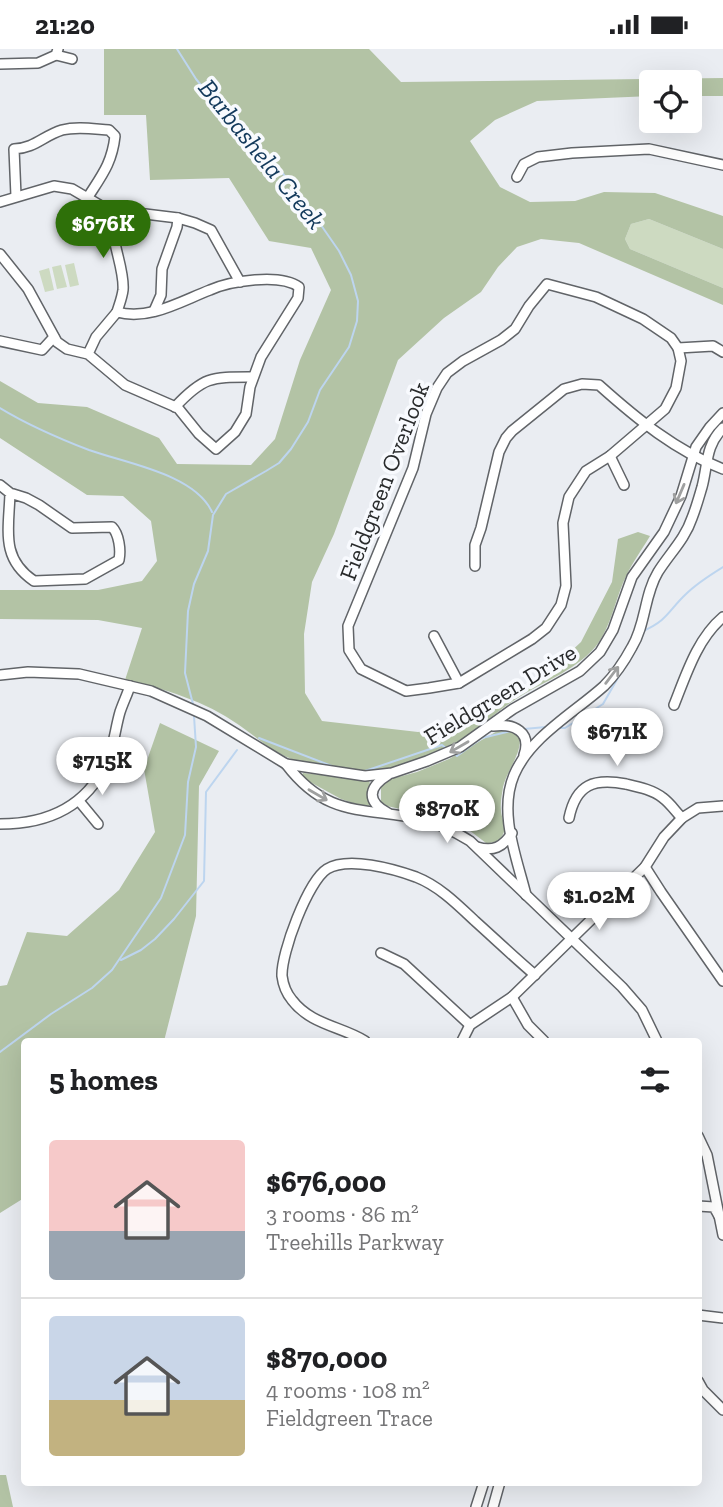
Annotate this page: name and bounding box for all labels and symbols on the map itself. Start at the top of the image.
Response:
water label: Barbashela Creek [192,73,332,235]
pin: $676K [54,201,152,260]
street label: Fieldgreen Overlook [333,377,435,584]
one-way arrow [673,483,686,504]
street label: Fieldgreen Drive [419,637,581,751]
one-way arrow [604,667,619,685]
pin: $671K [568,709,666,768]
pin: $715K [53,737,151,797]
one-way arrow [449,740,469,754]
pin: $870K [398,785,496,845]
one-way arrow [308,788,328,802]
pin: $1.02M [542,873,656,932]

